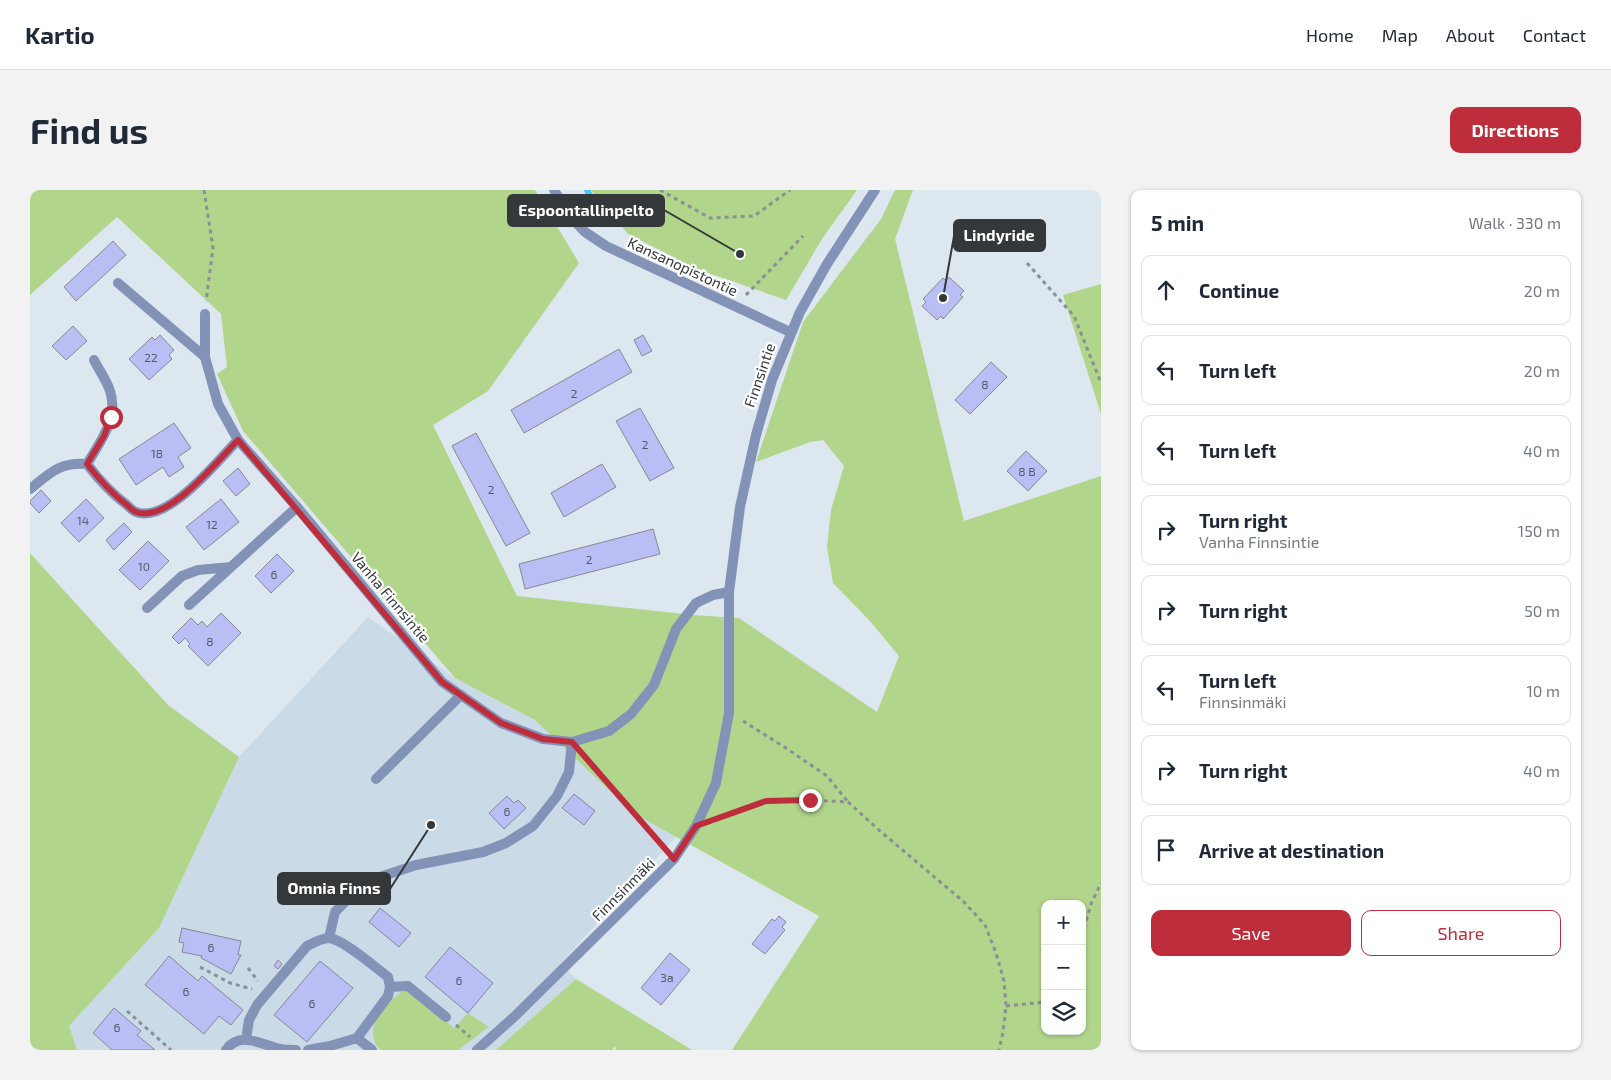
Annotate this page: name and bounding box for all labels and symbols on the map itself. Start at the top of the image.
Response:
callout: Espoontallinpelto [508,195,664,226]
text: Espoontallinpelto [518,200,654,219]
callout: Lindyride [954,220,1045,251]
text: Lindyride [963,225,1035,245]
street label: Kansanopistontie [625,233,741,299]
street label: Finnsintie [740,340,778,410]
house number: 22 [144,350,158,364]
house number: 8 [981,377,989,391]
house number: 2 [571,386,578,400]
route start [100,406,123,429]
house number: 2 [642,437,649,451]
house number: 18 [151,446,163,460]
house number: 8 B [1018,464,1036,478]
house number: 2 [488,482,495,496]
house number: 14 [77,513,89,527]
house number: 12 [206,517,218,531]
street label: Vanha Finnsintie [348,548,434,646]
house number: 2 [586,552,593,566]
house number: 10 [138,559,150,573]
house number: 6 [271,567,278,581]
house number: 8 [206,634,214,648]
route end [799,789,822,812]
house number: 6 [504,804,511,818]
street label: Finnsinmäki [588,854,658,924]
callout: Omnia Finns [278,873,390,904]
text: Omnia Finns [288,878,380,897]
house number: 6 [208,940,215,954]
house number: 3a [660,970,674,984]
house number: 6 [456,973,463,987]
house number: 6 [183,984,190,998]
house number: 6 [309,996,316,1010]
house number: 6 [114,1020,121,1034]

